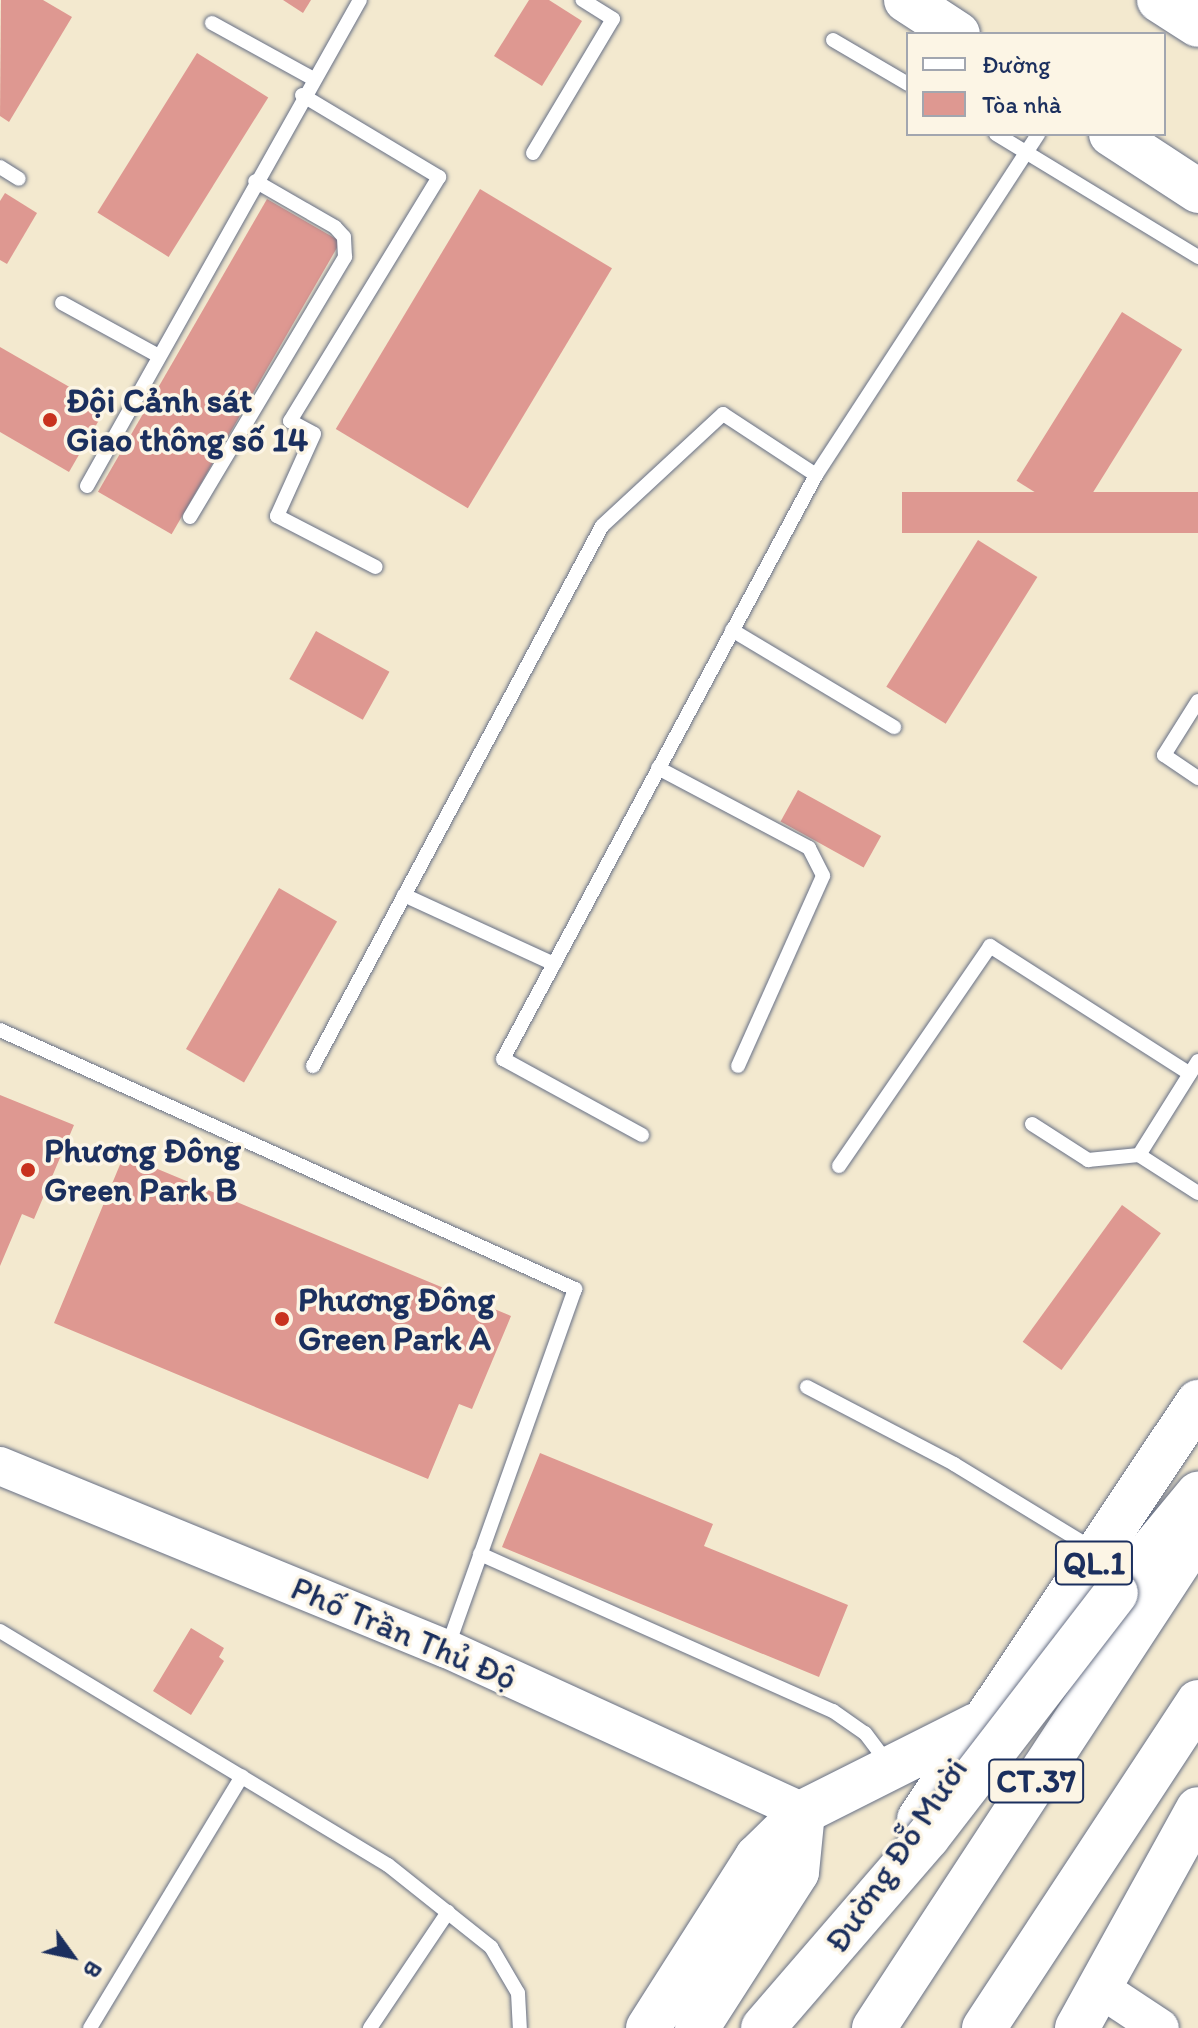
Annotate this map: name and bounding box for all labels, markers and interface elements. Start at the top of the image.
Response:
legend [906,32,1166,136]
text: Đường [982,50,1051,79]
text: Tòa nhà [982,90,1062,119]
place label: Đội Cảnh sát Giao thông số 14 [66,380,308,460]
marker: Đội Cảnh sát Giao thông số 14 [41,411,59,429]
place label: Phương Đông Green Park B [44,1130,240,1210]
marker: Phương Đông Green Park B [19,1161,37,1179]
place label: Phương Đông Green Park A [298,1279,494,1358]
marker: Phương Đông Green Park A [273,1310,291,1328]
road number: QL.1 [1054,1535,1134,1591]
street label: Phố Trần Thủ Độ [285,1567,523,1699]
street label: Đường Đỗ Mười [816,1750,976,1960]
road number: CT.37 [988,1753,1084,1809]
north arrow [32,1916,112,1996]
text: B [77,1956,108,1983]

